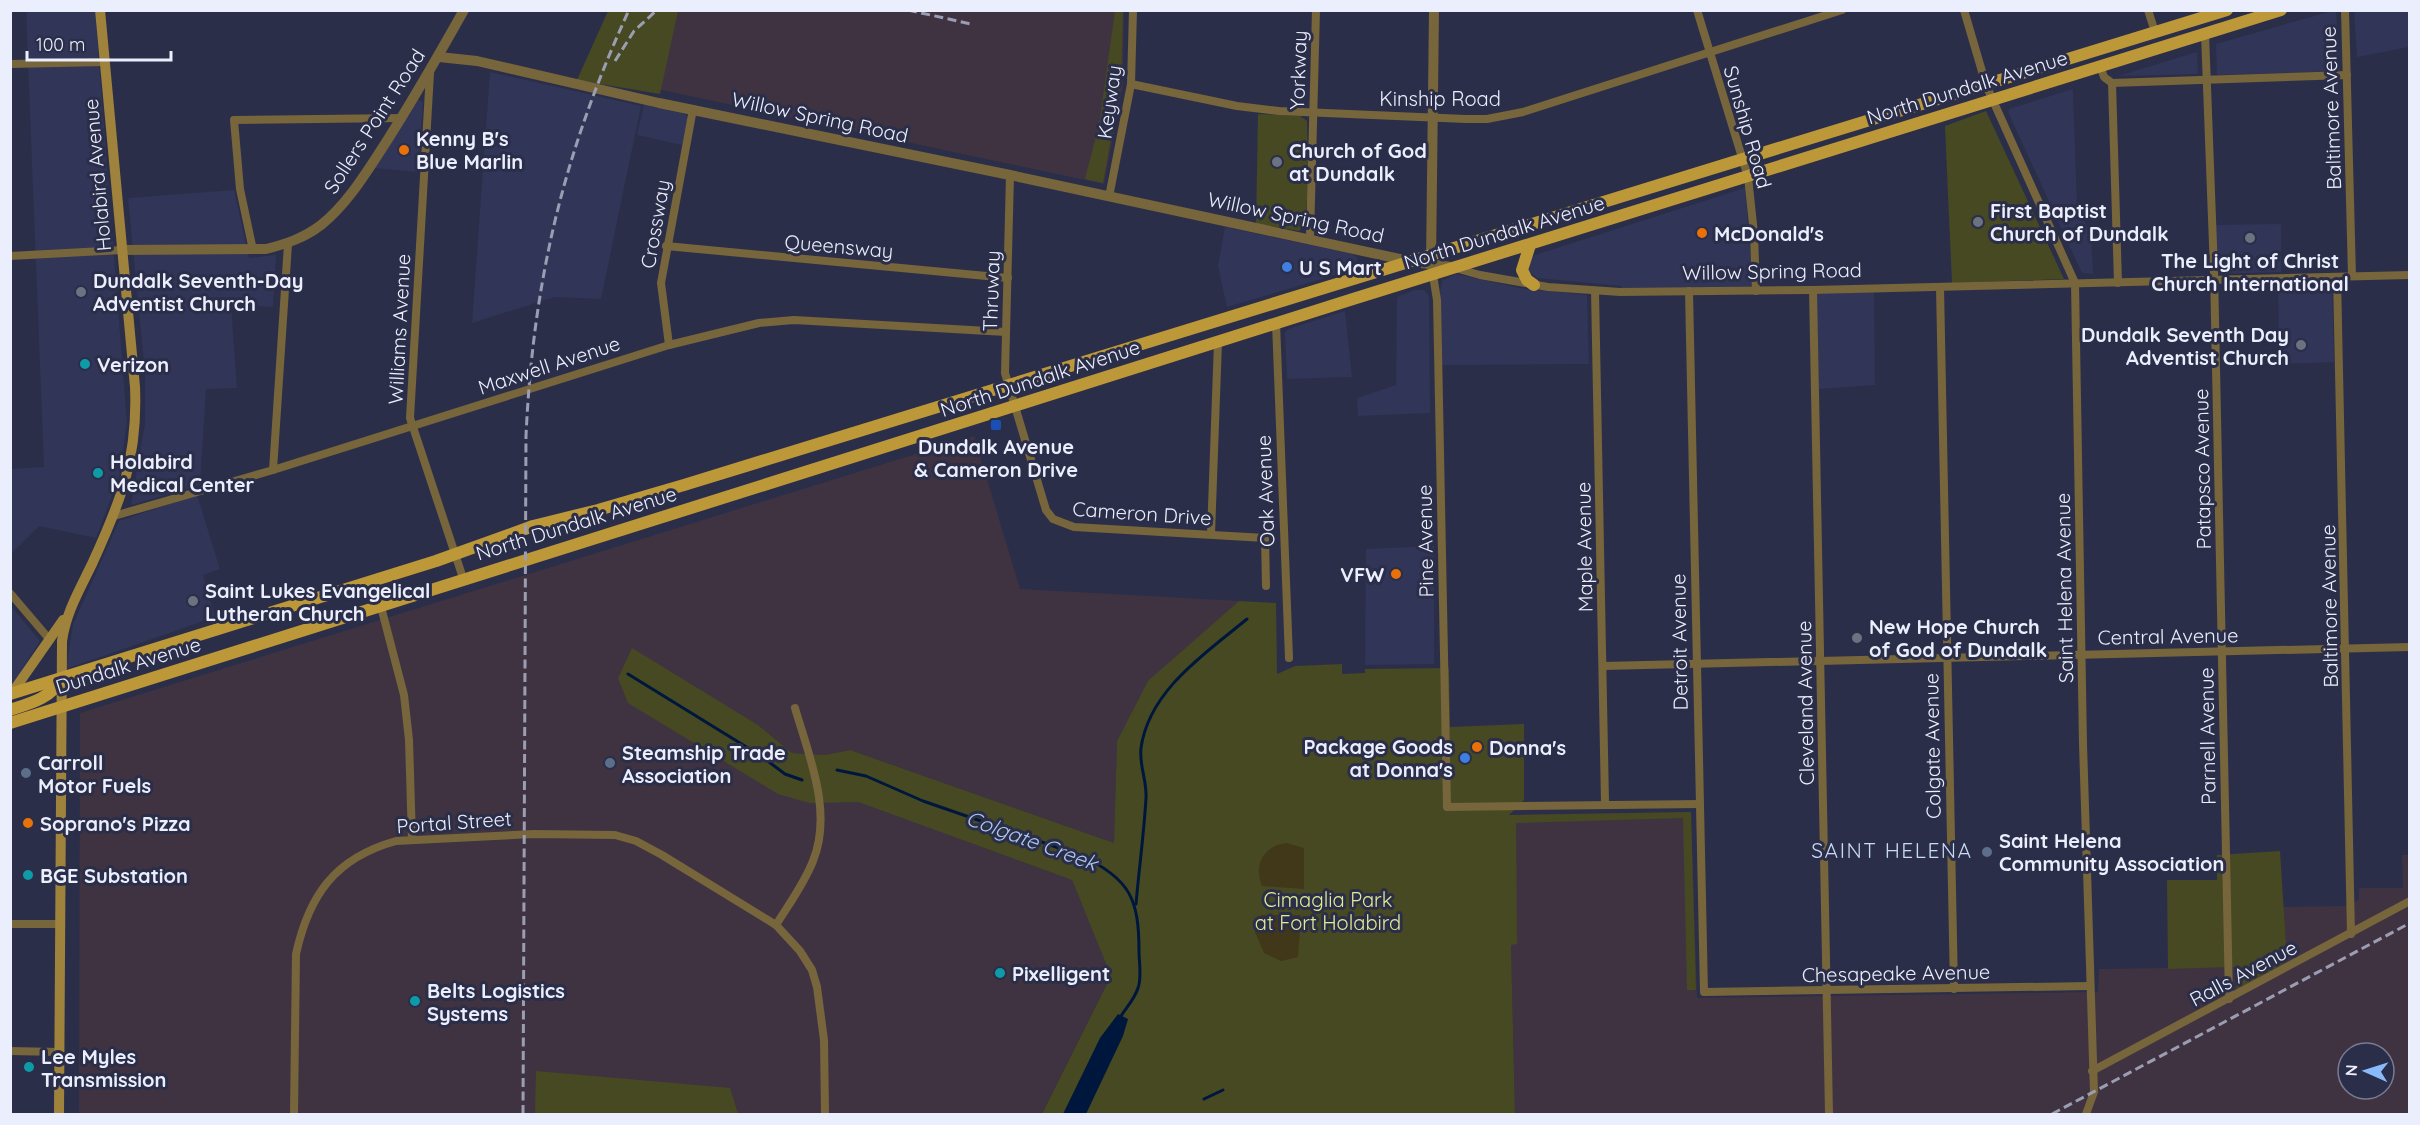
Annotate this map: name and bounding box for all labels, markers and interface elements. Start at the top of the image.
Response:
scale bar [27,24,171,62]
street label: Baltimore Avenue [2316,26,2346,190]
street label: Yorkway [1284,30,1312,110]
text: 100 m [36,33,85,56]
street label: Sollers Point Road [318,44,430,198]
street label: North Dundalk Avenue [1864,45,2070,129]
street label: Keyway [1091,63,1127,141]
street label: Sunship Road [1719,63,1777,191]
street label: Willow Spring Road [730,86,910,148]
street label: Kinship Road [1379,86,1501,111]
street label: Holabird Avenue [78,98,116,252]
place label: Kenny B's Blue Marlin [416,126,523,174]
place label: Church of God at Dundalk [1289,138,1427,186]
marker: Kenny B's Blue Marlin [397,143,411,157]
marker: Church of God at Dundalk [1270,155,1284,169]
street label: Crossway [635,178,675,270]
street label: Willow Spring Road [1206,186,1386,248]
street label: North Dundalk Avenue [1401,190,1607,274]
place label: First Baptist Church of Dundalk [1990,198,2169,246]
marker: First Baptist Church of Dundalk [1971,215,1985,229]
place label: McDonald's [1714,221,1824,246]
marker: McDonald's [1695,226,1709,240]
street label: Queensway [784,229,894,263]
marker: The Light of Christ Church International [2243,231,2257,245]
place label: The Light of Christ Church International [2151,248,2349,296]
street label: Thruway [977,250,1005,332]
street label: Williams Avenue [383,253,415,405]
place label: U S Mart [1299,255,1382,280]
street label: Willow Spring Road [1682,257,1862,285]
marker: U S Mart [1280,260,1294,274]
place label: Dundalk Seventh-Day Adventist Church [93,268,303,316]
marker: Dundalk Seventh-Day Adventist Church [74,285,88,299]
place label: Dundalk Seventh Day Adventist Church [2081,322,2289,370]
street label: Maxwell Avenue [475,330,623,400]
street label: North Dundalk Avenue [937,334,1143,422]
marker: Dundalk Seventh Day Adventist Church [2294,338,2308,352]
place label: Verizon [97,352,169,377]
marker: Verizon [78,357,92,371]
street label: Patapsco Avenue [2188,388,2216,550]
marker: Dundalk Avenue & Cameron Drive [989,418,1003,432]
place label: Dundalk Avenue & Cameron Drive [914,434,1078,482]
street label: Oak Avenue [1251,435,1279,547]
place label: Holabird Medical Center [110,449,255,497]
marker: Holabird Medical Center [91,466,105,480]
street label: North Dundalk Avenue [473,481,679,565]
street label: Maple Avenue [1570,482,1598,612]
street label: Pine Avenue [1412,484,1438,598]
street label: Saint Helena Avenue [2050,493,2078,683]
street label: Cameron Drive [1072,496,1212,530]
street label: Baltimore Avenue [2315,524,2343,688]
place label: VFW [1340,562,1384,587]
marker: VFW [1389,567,1403,581]
street label: Detroit Avenue [1665,573,1693,711]
place label: Saint Lukes Evangelical Lutheran Church [205,578,430,626]
marker: Saint Lukes Evangelical Lutheran Church [186,594,200,608]
place label: New Hope Church of God of Dundalk [1869,614,2047,662]
street label: Cleveland Avenue [1791,620,1819,786]
street label: Central Avenue [2097,622,2239,650]
street label: Dundalk Avenue [52,631,204,699]
marker: New Hope Church of God of Dundalk [1850,631,1864,645]
street label: Parnell Avenue [2193,667,2221,805]
street label: Colgate Avenue [1918,673,1946,819]
place label: Package Goods at Donna's [1303,734,1453,782]
place label: Donna's [1489,735,1566,760]
place label: Steamship Trade Association [622,740,786,788]
marker: Donna's [1470,740,1484,754]
place label: Carroll Motor Fuels [38,750,151,798]
marker: Package Goods at Donna's [1458,751,1472,765]
marker: Steamship Trade Association [603,756,617,770]
marker: Carroll Motor Fuels [19,766,33,780]
water label: Colgate Creek [963,804,1103,876]
street label: Portal Street [396,806,513,838]
place label: Soprano's Pizza [40,811,191,836]
marker: Soprano's Pizza [21,816,35,830]
place label: Saint Helena Community Association [1999,828,2224,876]
district label: SAINT HELENA [1811,837,1973,863]
marker: Saint Helena Community Association [1980,845,1994,859]
place label: BGE Substation [40,863,188,888]
marker: BGE Substation [21,868,35,882]
park label: Cimaglia Park at Fort Holabird [1255,887,1401,935]
street label: Ralls Avenue [2185,934,2301,1012]
street label: Chesapeake Avenue [1802,959,1990,987]
place label: Pixelligent [1012,961,1110,986]
marker: Pixelligent [993,966,1007,980]
place label: Belts Logistics Systems [427,978,565,1026]
marker: Belts Logistics Systems [408,994,422,1008]
north arrow [2336,1041,2396,1101]
place label: Lee Myles Transmission [41,1044,166,1092]
marker: Lee Myles Transmission [22,1060,36,1074]
text: N [2341,1064,2361,1077]

